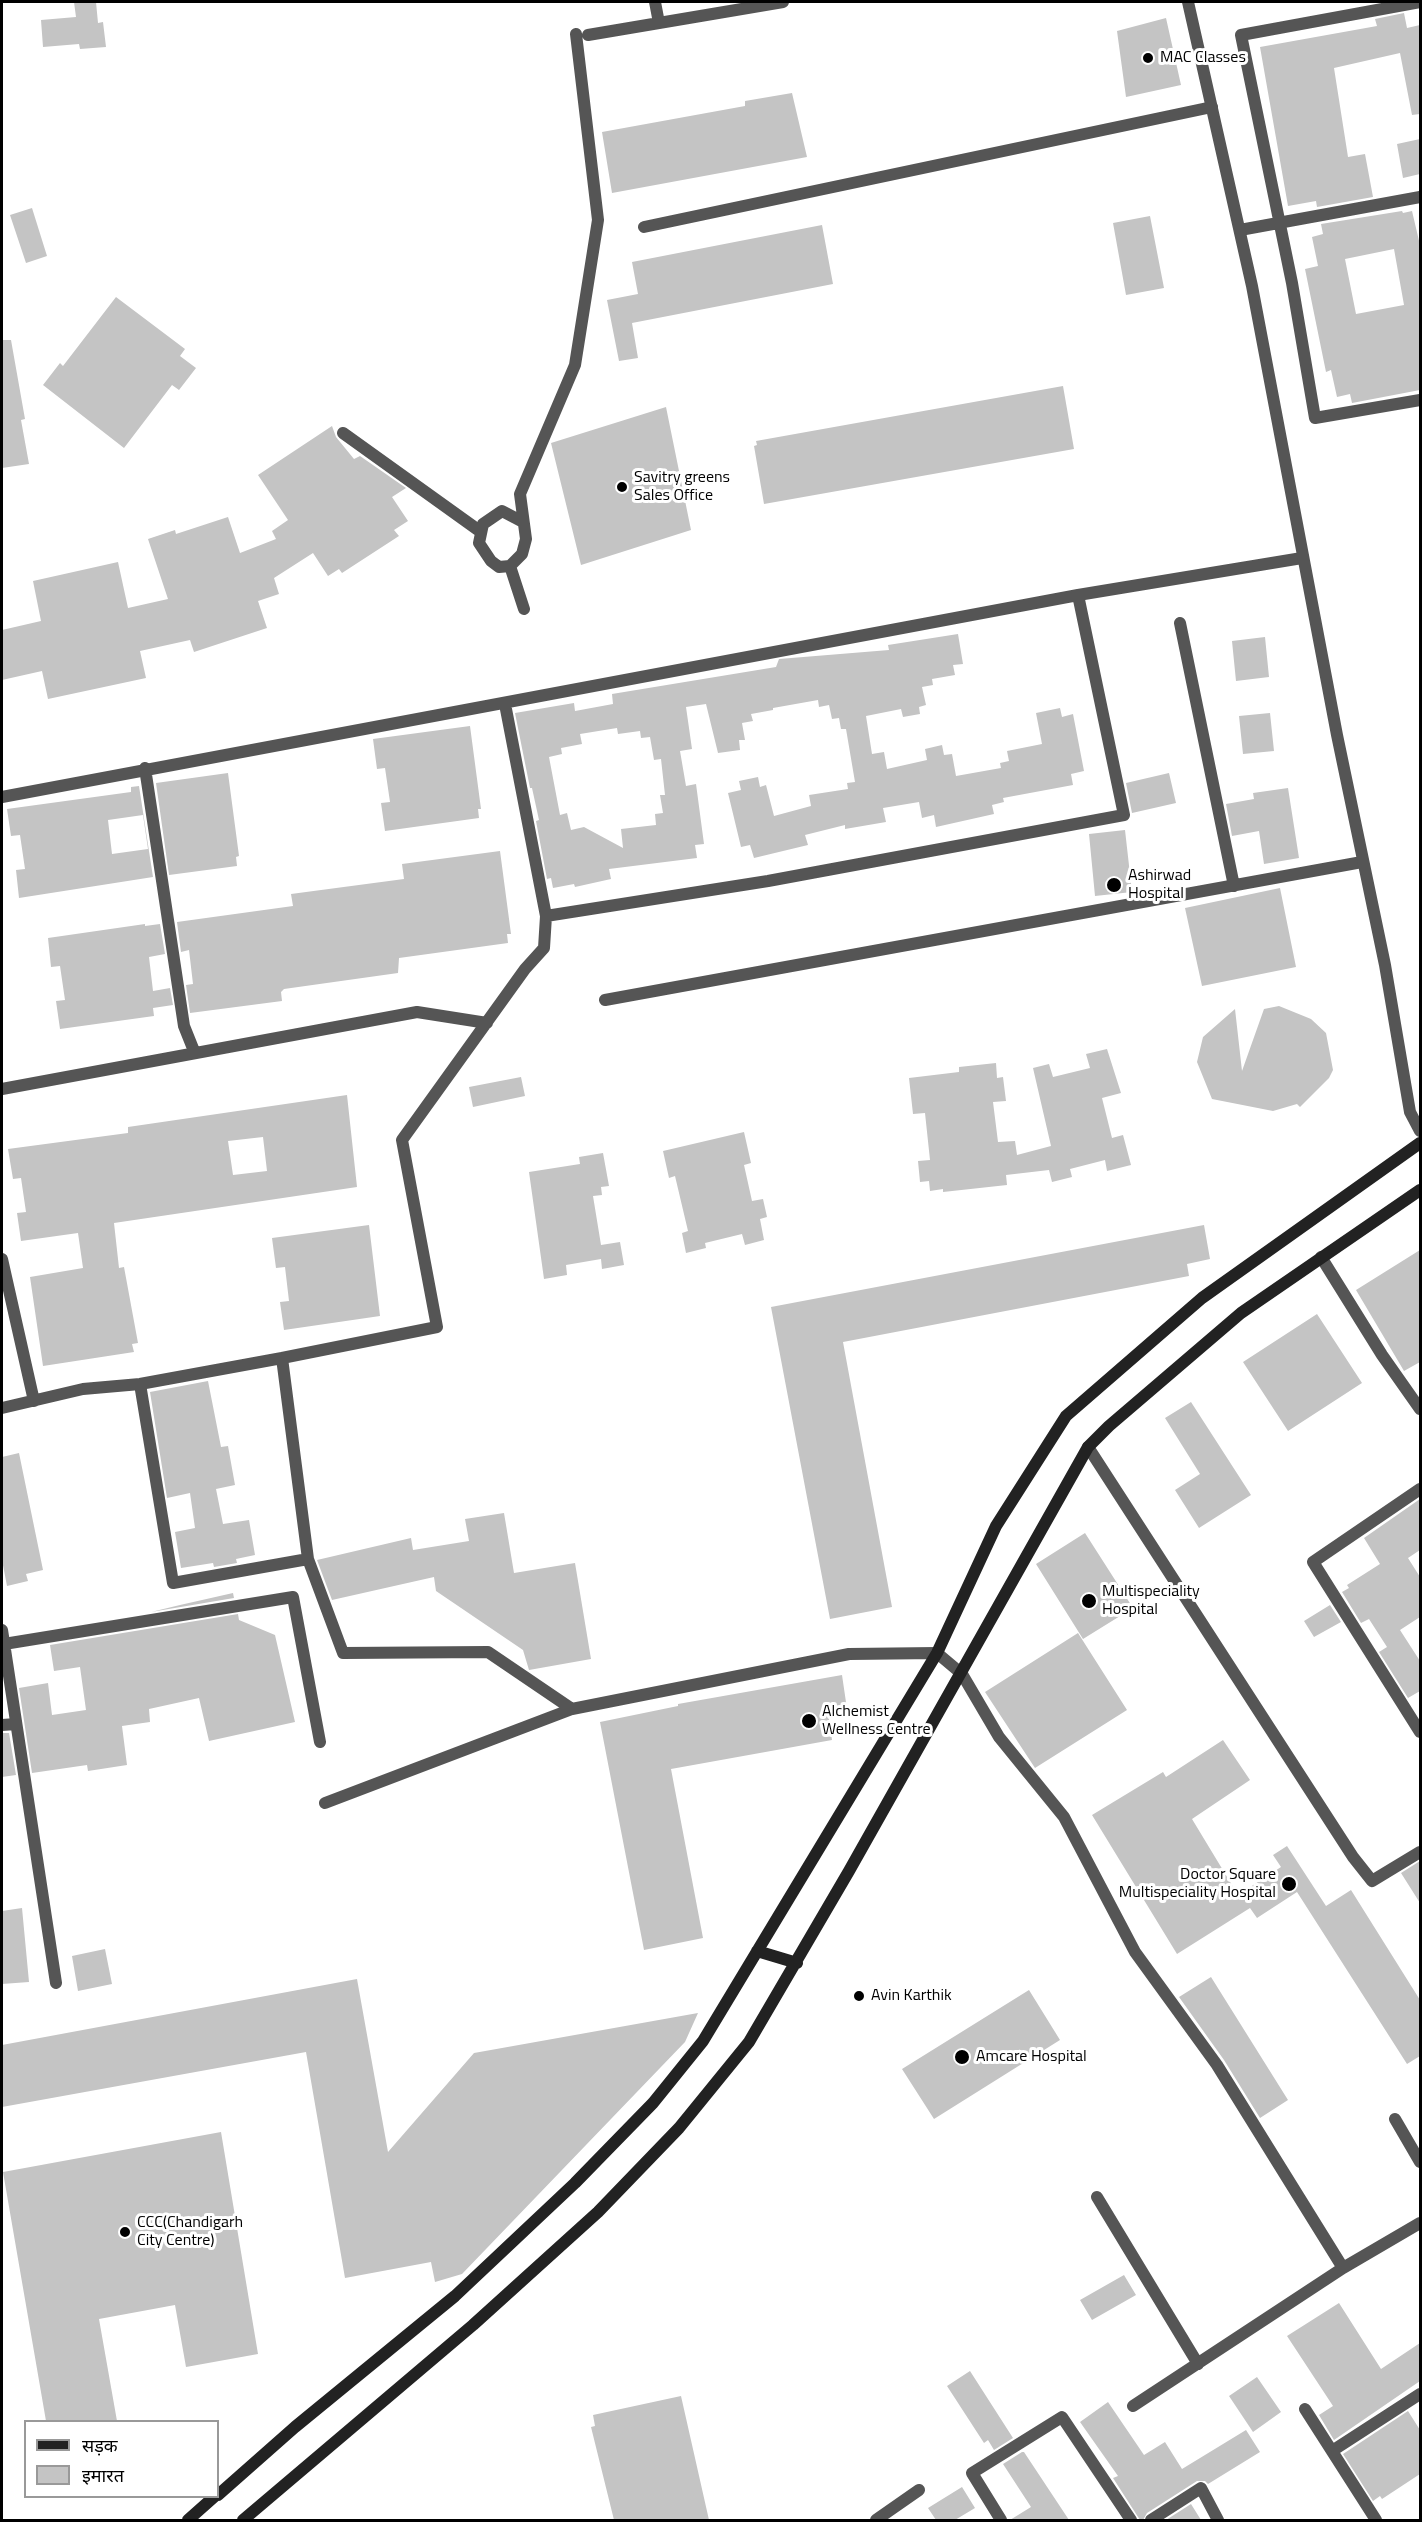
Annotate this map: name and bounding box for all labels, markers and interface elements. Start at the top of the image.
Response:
place label: MAC Classes [1160,48,1246,68]
marker: MAC Classes [1141,51,1155,65]
place label: Savitry greens Sales Office [634,468,730,506]
marker: Savitry greens Sales Office [615,480,629,494]
place label: Ashirwad Hospital [1128,866,1191,904]
marker: Ashirwad Hospital [1105,876,1123,894]
place label: Multispeciality Hospital [1102,1582,1200,1620]
marker: Multispeciality Hospital [1080,1592,1098,1610]
place label: Alchemist Wellness Centre [822,1702,931,1740]
marker: Alchemist Wellness Centre [800,1712,818,1730]
place label: Doctor Square Multispeciality Hospital [1119,1865,1276,1903]
marker: Doctor Square Multispeciality Hospital [1280,1875,1298,1893]
place label: Avin Karthik [871,1986,952,2006]
marker: Avin Karthik [852,1989,866,2003]
place label: Amcare Hospital [976,2047,1087,2067]
marker: Amcare Hospital [953,2048,971,2066]
place label: CCC(Chandigarh City Centre) [137,2213,243,2251]
marker: CCC(Chandigarh City Centre) [118,2225,132,2239]
legend [24,2420,219,2498]
text: सड़क [82,2432,118,2459]
text: इमारत [82,2462,124,2489]

